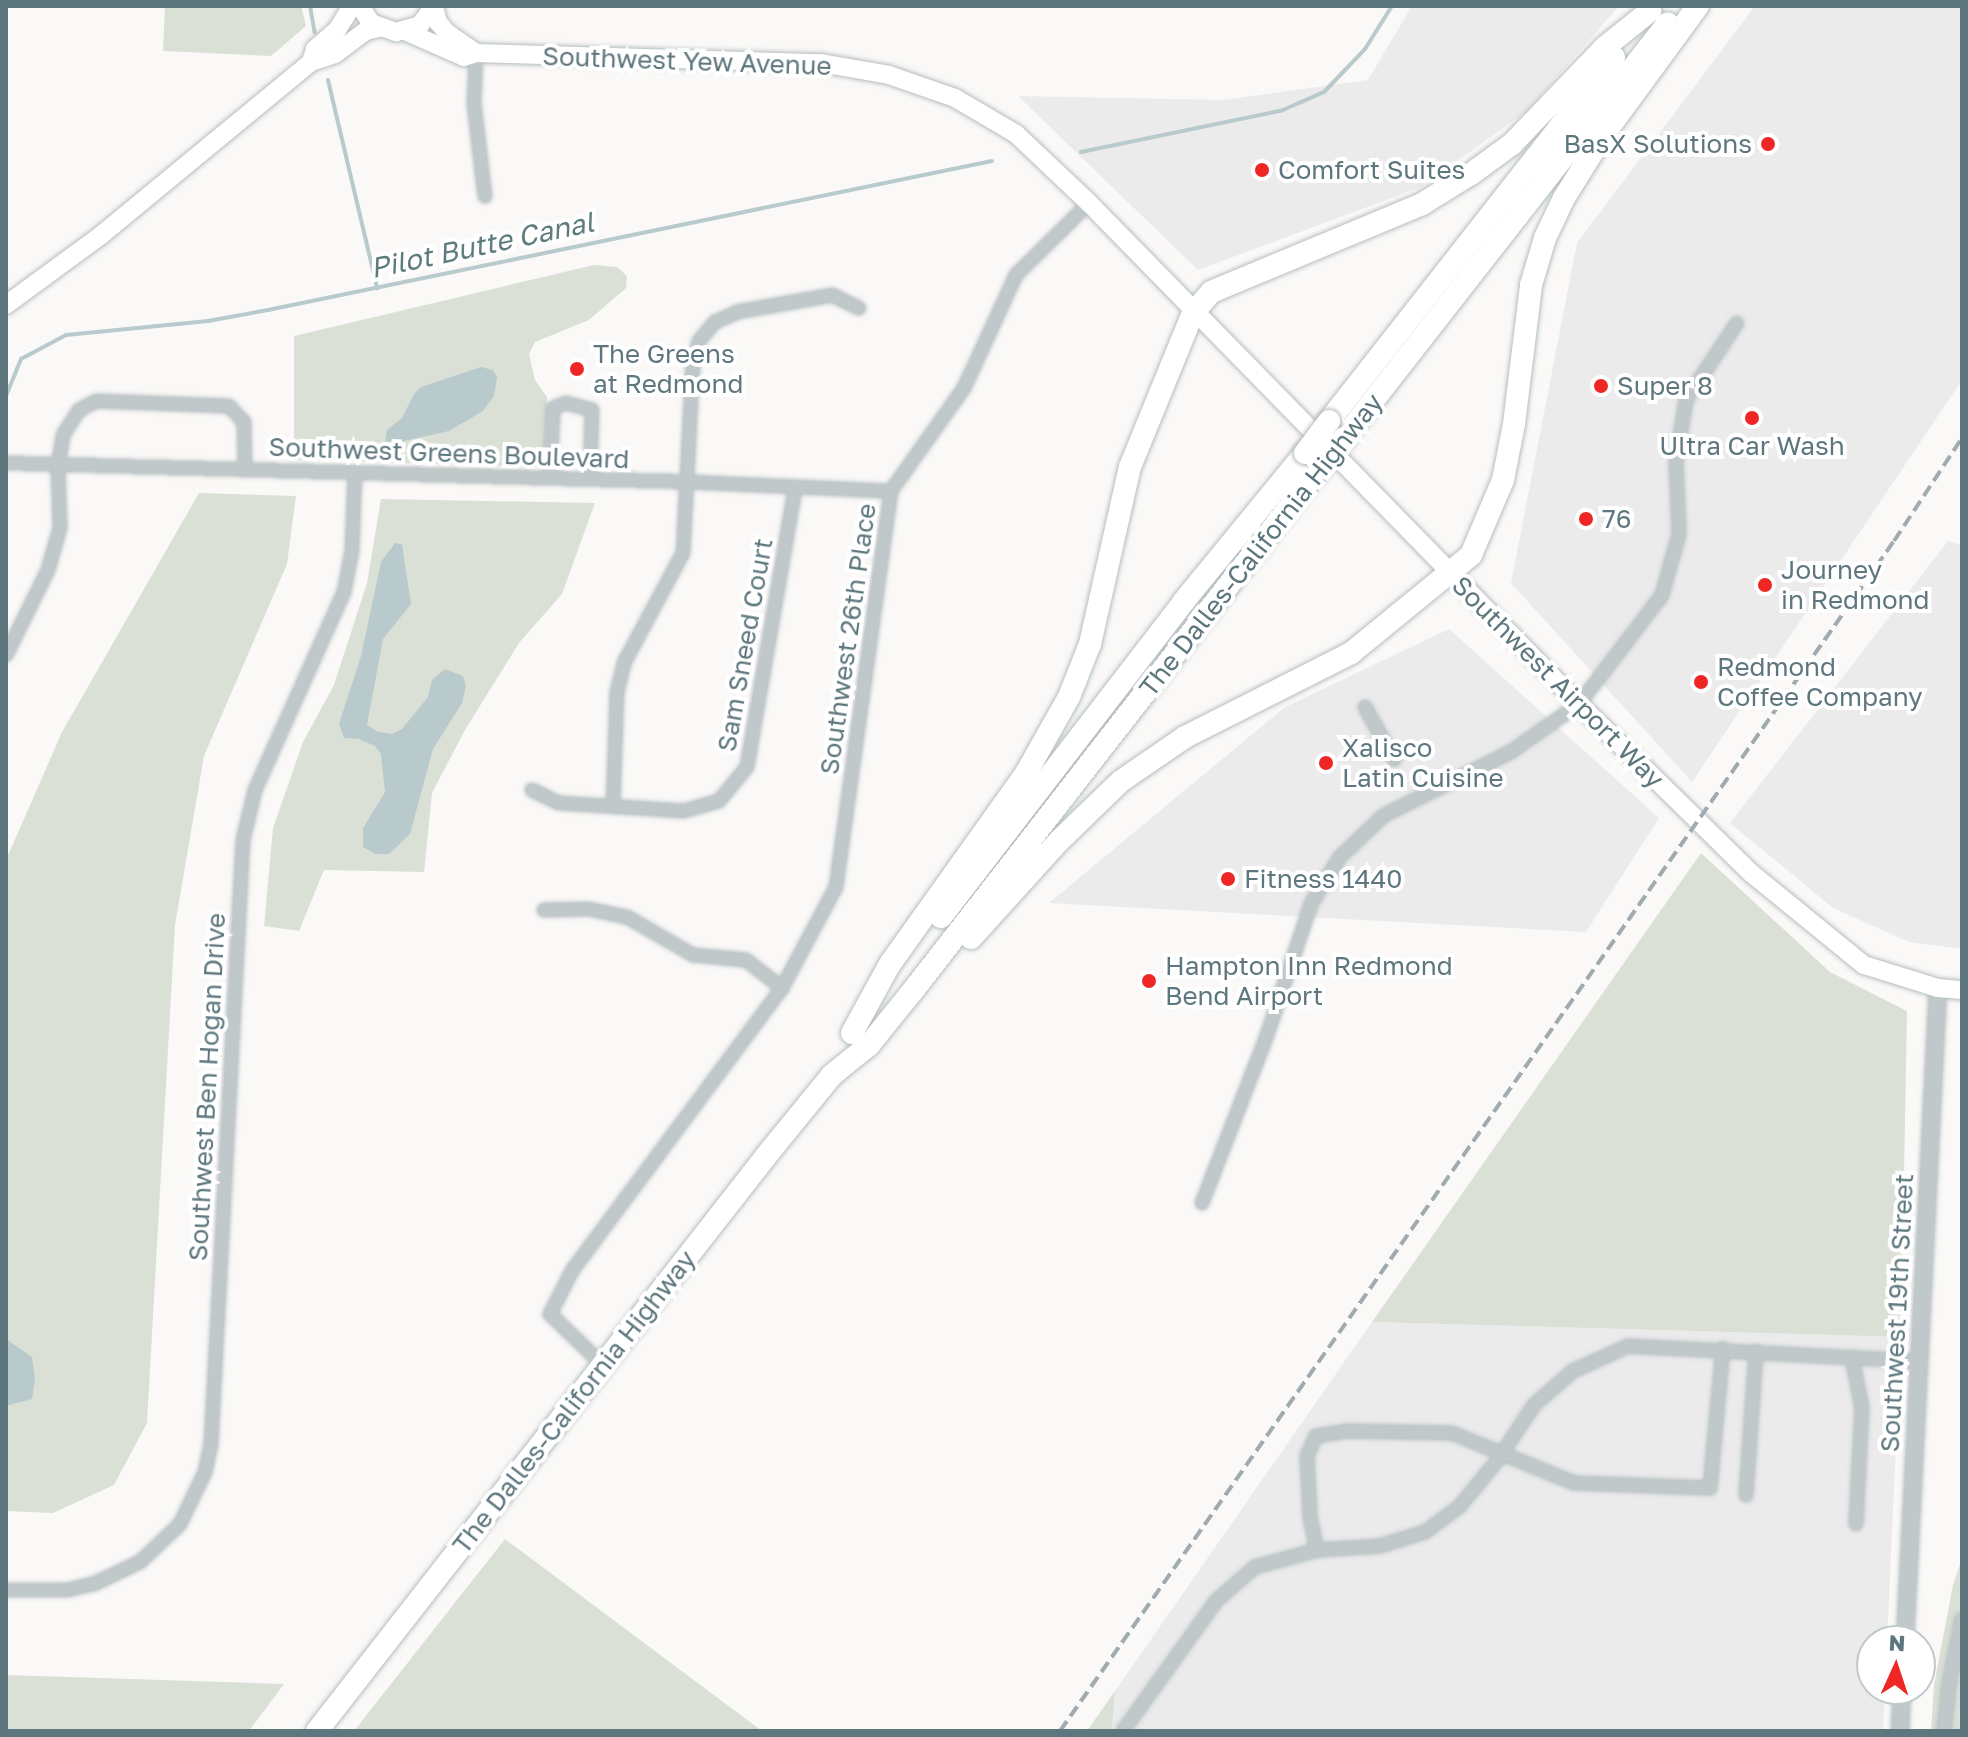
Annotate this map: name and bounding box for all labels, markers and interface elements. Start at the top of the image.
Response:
street label: Southwest Yew Avenue [542,40,832,82]
place label: BasX Solutions [1563,128,1752,160]
marker: BasX Solutions [1759,135,1777,153]
place label: Comfort Suites [1278,154,1465,186]
marker: Comfort Suites [1253,161,1271,179]
water label: Pilot Butte Canal [367,205,597,285]
place label: The Greens at Redmond [593,338,743,400]
marker: The Greens at Redmond [568,360,586,378]
place label: Super 8 [1617,370,1713,402]
marker: Super 8 [1592,377,1610,395]
street label: The Dalles-California Highway [1133,387,1389,703]
marker: Ultra Car Wash [1743,409,1761,427]
place label: Ultra Car Wash [1659,430,1845,462]
street label: Southwest Greens Boulevard [268,431,630,475]
street label: Southwest 26th Place [814,501,882,777]
place label: 76 [1602,503,1632,535]
marker: 76 [1577,510,1595,528]
street label: Sam Sneed Court [711,536,779,754]
place label: Journey in Redmond [1781,554,1930,616]
street label: Southwest Airport Way [1446,570,1670,794]
marker: Journey in Redmond [1756,576,1774,594]
place label: Redmond Coffee Company [1717,651,1923,712]
marker: Redmond Coffee Company [1692,673,1710,691]
place label: Xalisco Latin Cuisine [1342,732,1504,794]
marker: Xalisco Latin Cuisine [1317,754,1335,772]
place label: Fitness 1440 [1244,863,1402,895]
marker: Fitness 1440 [1219,870,1237,888]
street label: Southwest Ben Hogan Drive [182,912,232,1262]
place label: Hampton Inn Redmond Bend Airport [1165,950,1453,1012]
marker: Hampton Inn Redmond Bend Airport [1140,972,1158,990]
street label: Southwest 19th Street [1874,1173,1920,1453]
street label: The Dalles-California Highway [446,1244,702,1560]
north arrow [1856,1625,1936,1705]
text: N [1888,1629,1906,1656]

